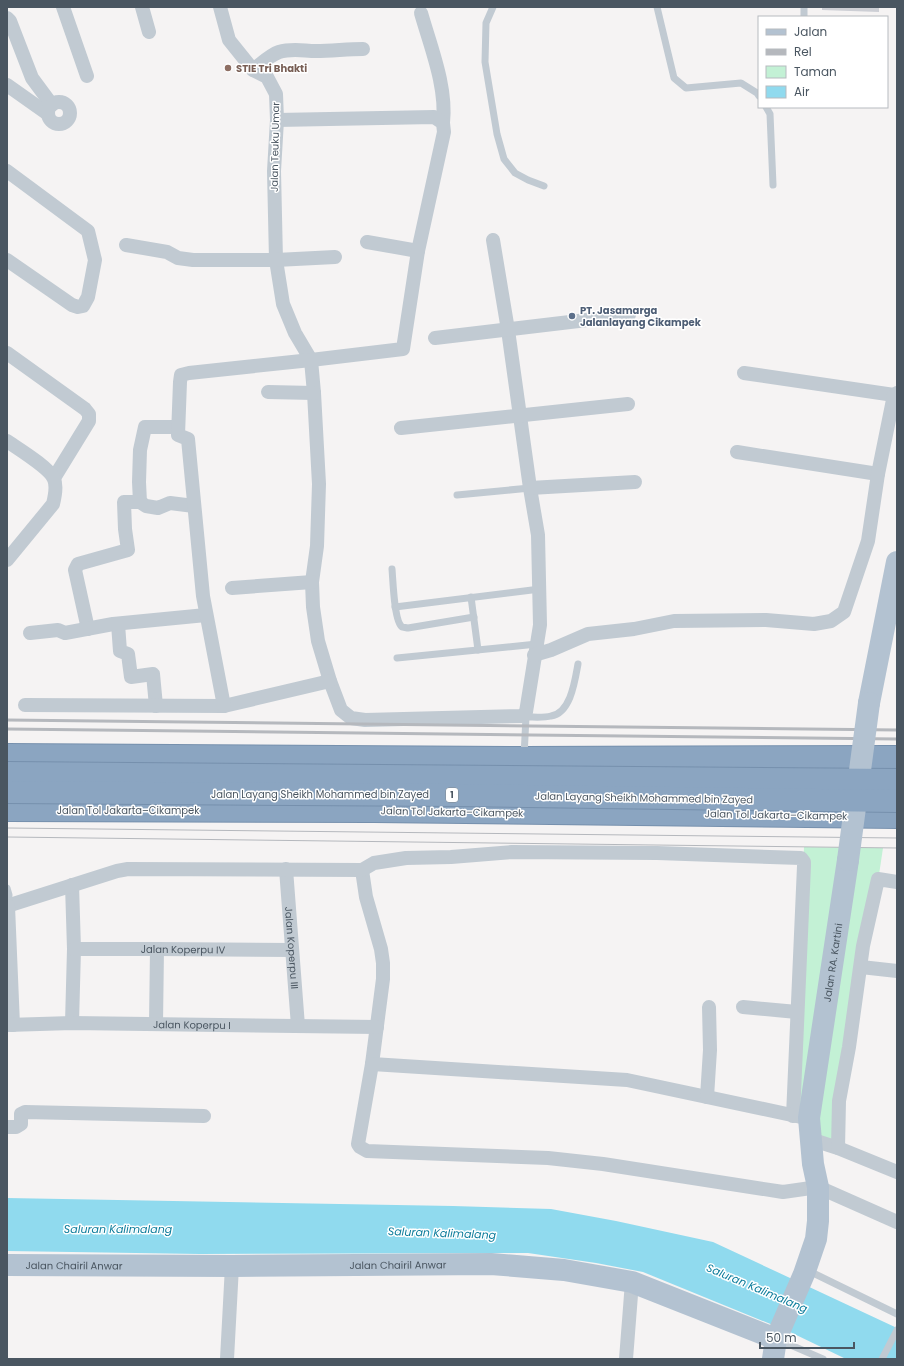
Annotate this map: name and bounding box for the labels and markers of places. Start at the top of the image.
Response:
place label: STIE Tri Bhakti [236,61,307,76]
marker: STIE Tri Bhakti [223,63,233,73]
place label: PT. Jasamarga Jalanlayang Cikampek [580,303,702,330]
marker: PT. Jasamarga Jalanlayang Cikampek [567,311,577,321]

